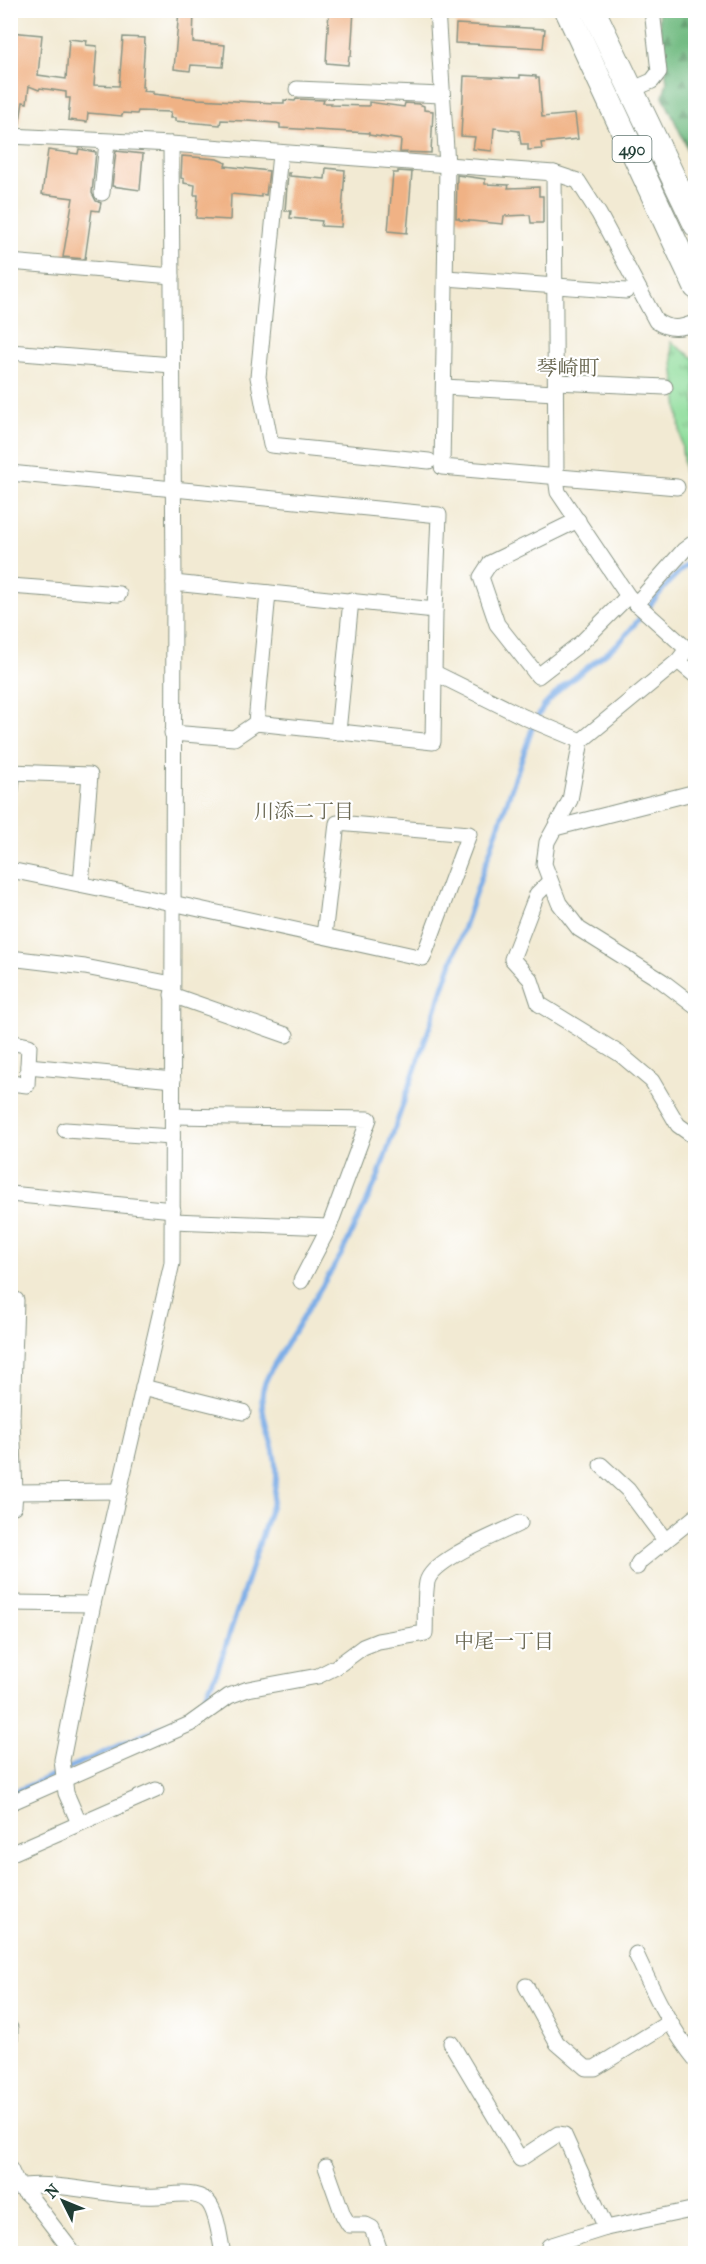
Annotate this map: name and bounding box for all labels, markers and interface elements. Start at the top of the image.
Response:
road number: 490 [612,136,652,162]
district label: 琴崎町 [537,356,600,380]
district label: 川添二丁目 [254,800,354,823]
district label: 中尾一丁目 [454,1630,554,1653]
north arrow [33,2171,93,2231]
text: N [41,2180,64,2202]

